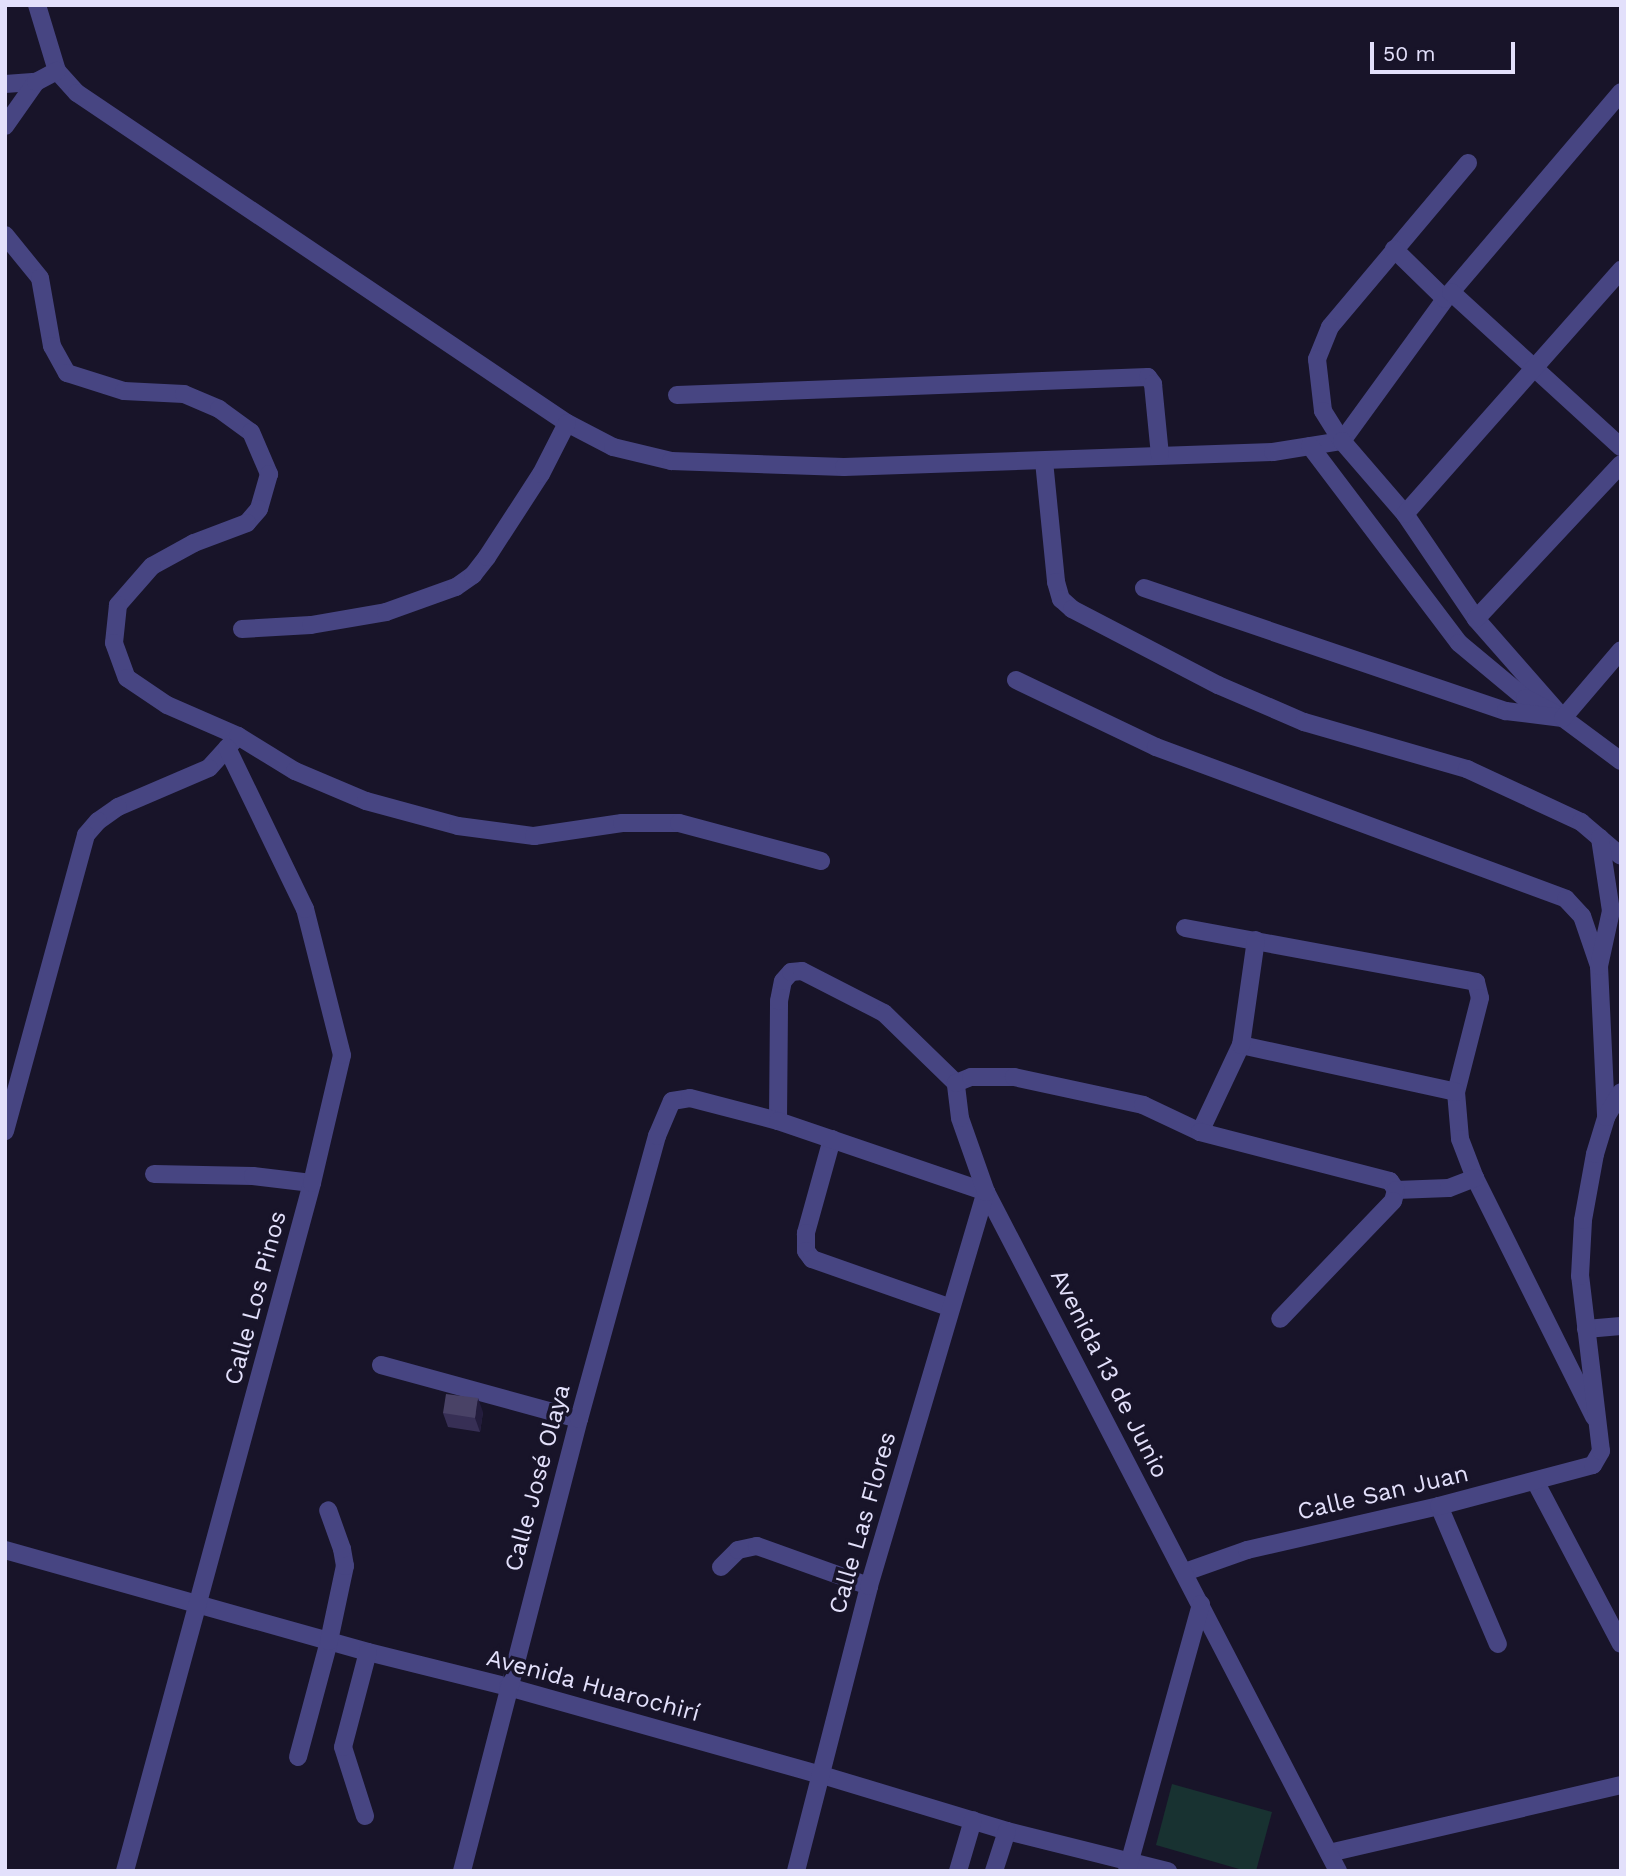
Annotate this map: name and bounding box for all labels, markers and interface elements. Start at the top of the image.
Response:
scale bar [1374,28,1519,72]
text: 50 m [1383,41,1435,66]
street label: Calle Los Pinos [219,1208,293,1388]
street label: Avenida 13 de Junio [1044,1264,1174,1484]
street label: Calle José Olaya [499,1381,577,1575]
street label: Calle Las Flores [823,1429,903,1617]
street label: Calle San Juan [1294,1459,1472,1527]
street label: Avenida Huarochirí [483,1644,703,1728]

